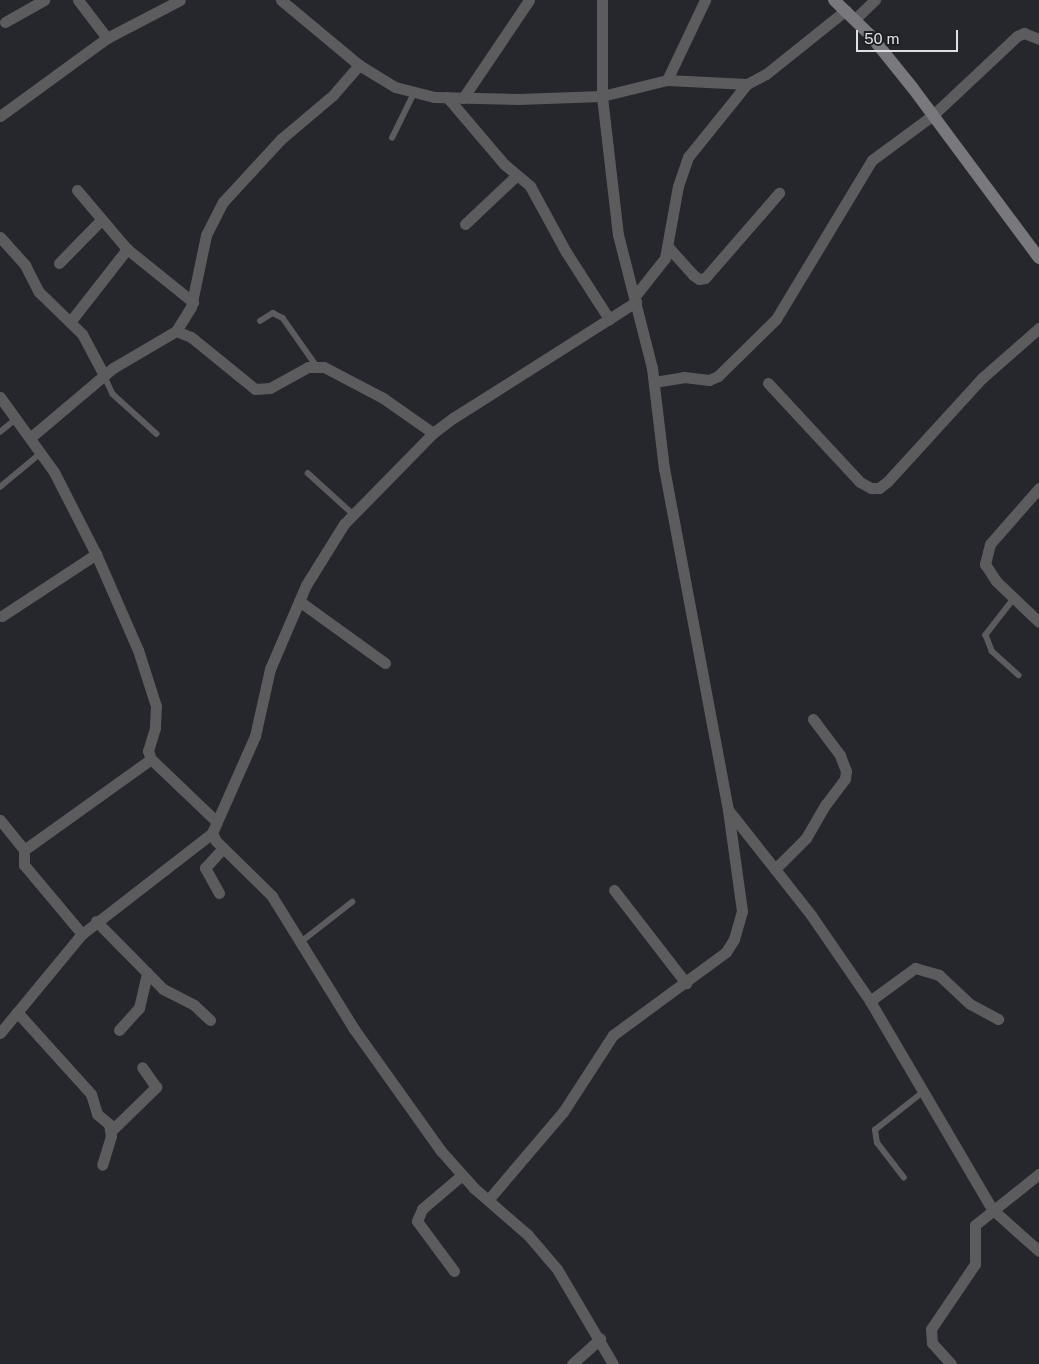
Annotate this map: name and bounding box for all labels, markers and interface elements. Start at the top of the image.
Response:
scale bar [859,20,962,52]
text: 50 m [864,30,899,47]

